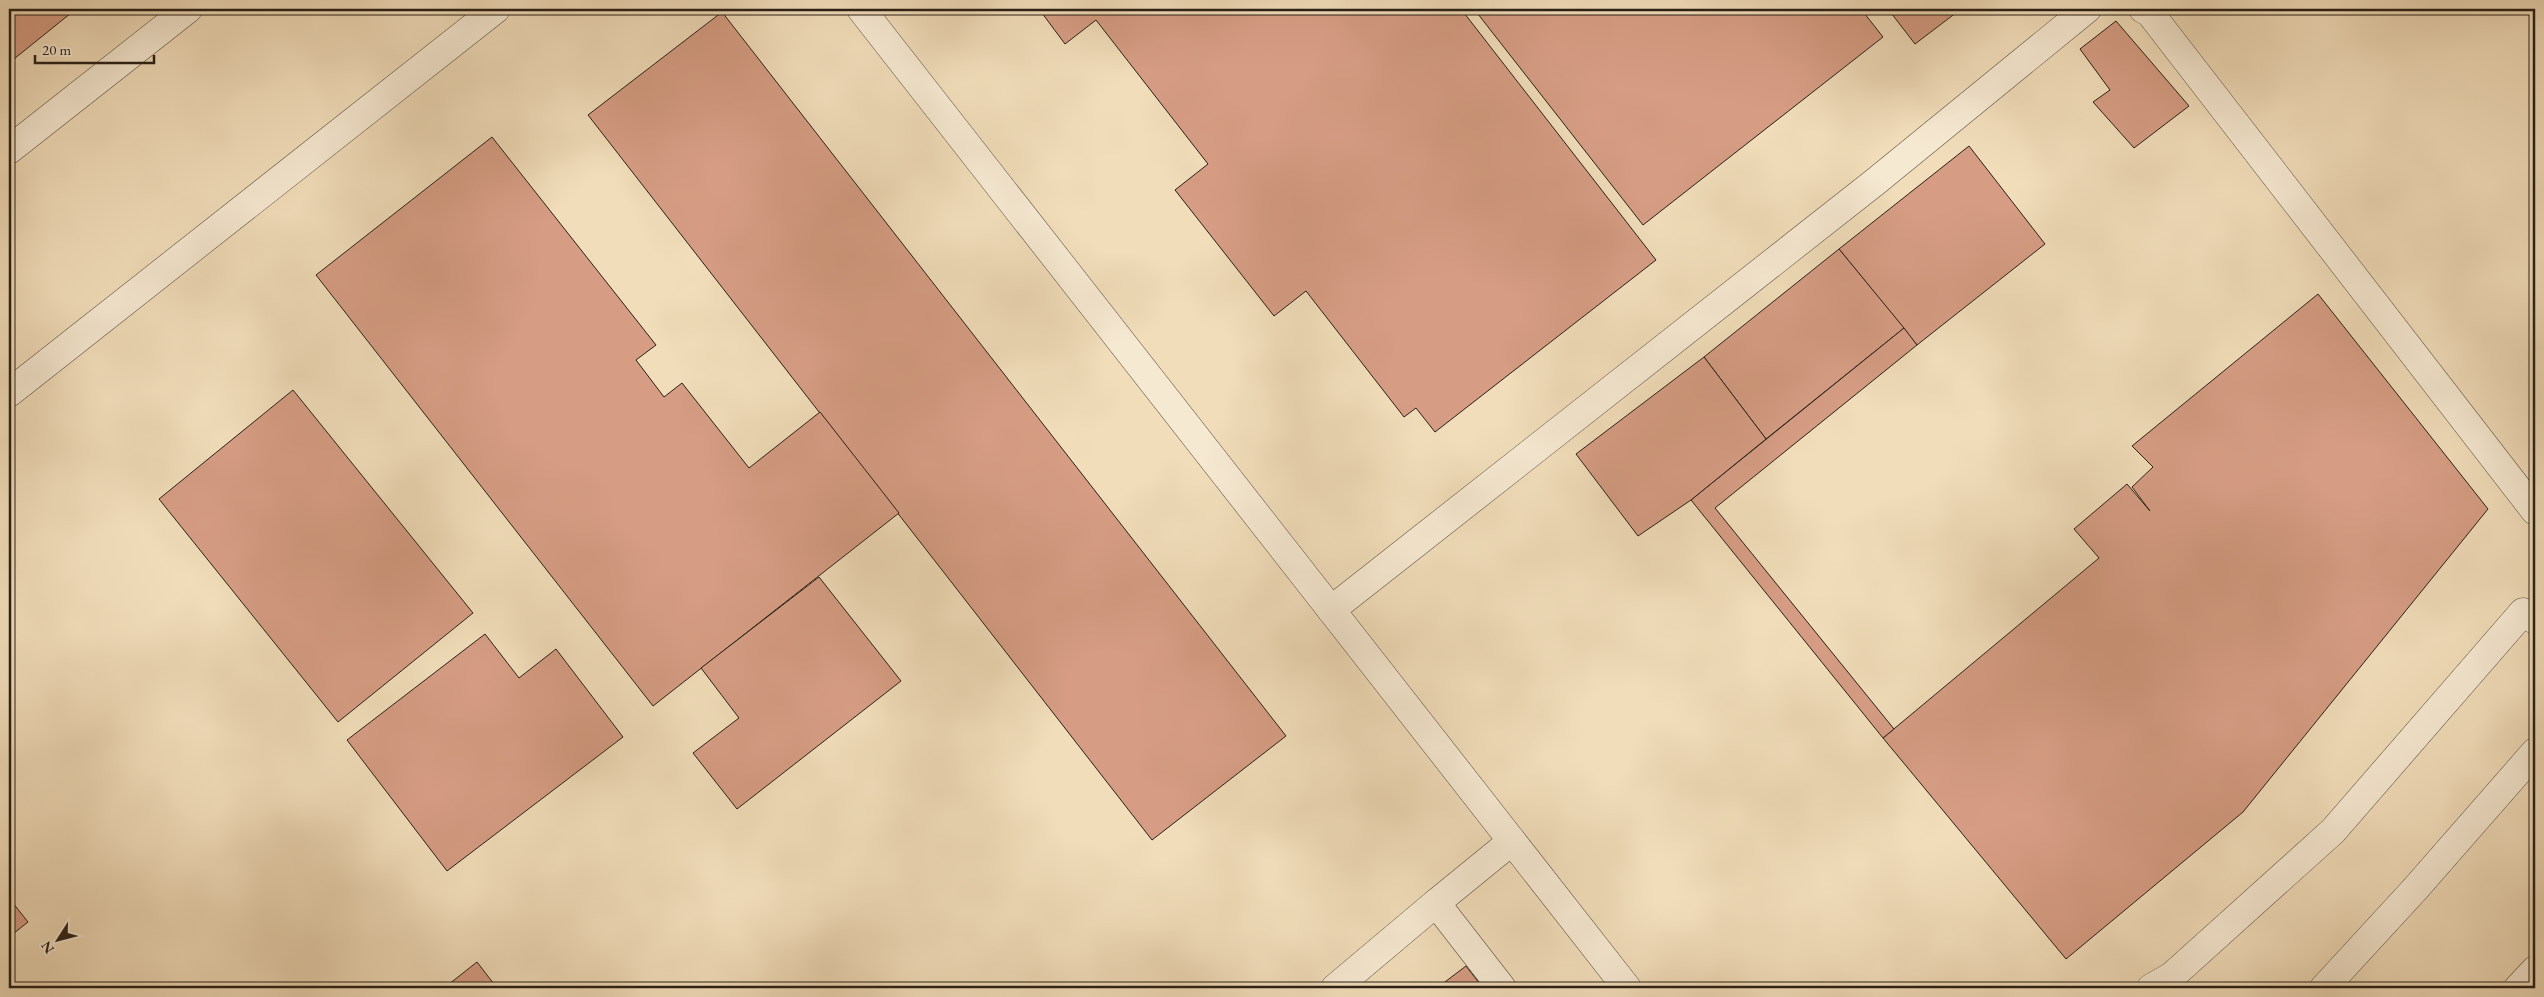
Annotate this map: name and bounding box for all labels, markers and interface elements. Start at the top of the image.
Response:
scale bar [35,32,154,64]
text: 20 m [42,40,71,59]
north arrow [32,914,82,964]
text: N [36,937,58,958]

